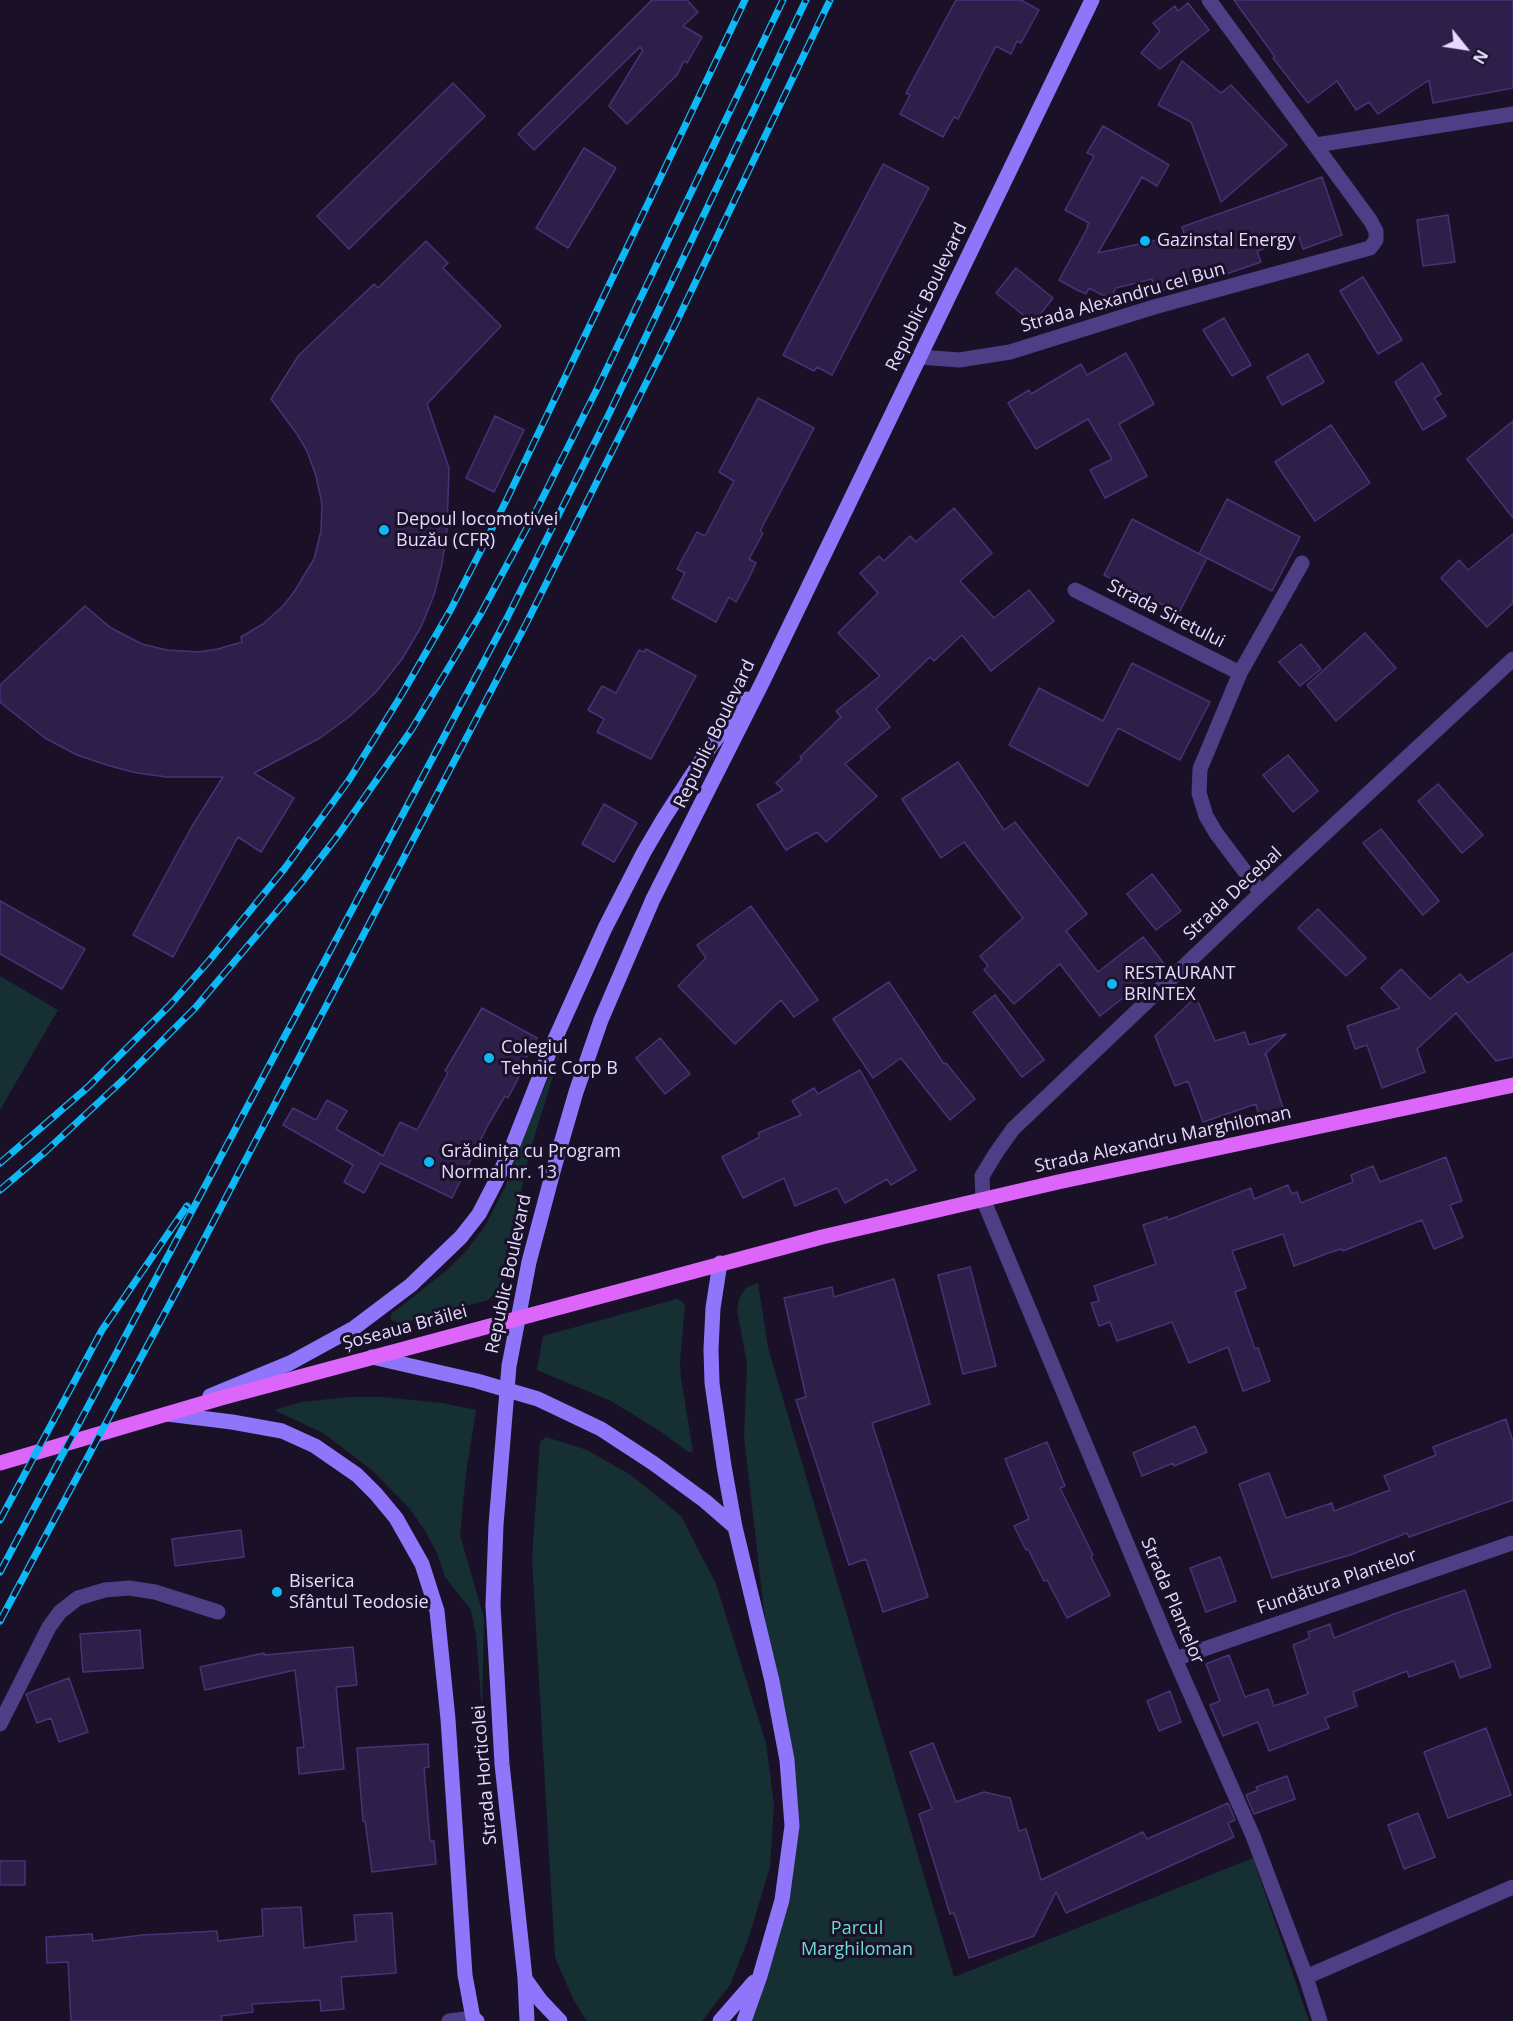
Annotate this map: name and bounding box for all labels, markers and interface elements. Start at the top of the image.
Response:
north arrow [1435,18,1495,78]
text: N [1468,46,1493,68]
street label: Republic Boulevard [882,219,972,375]
place label: Gazinstal Energy [1157,230,1296,252]
marker: Gazinstal Energy [1138,234,1152,248]
street label: Strada Alexandru cel Bun [1018,258,1228,338]
place label: Depoul locomotivei Buzău (CFR) [396,509,558,552]
marker: Depoul locomotivei Buzău (CFR) [377,523,391,537]
street label: Strada Siretului [1104,575,1228,653]
street label: Republic Boulevard [670,656,760,812]
street label: Strada Decebal [1179,843,1287,945]
place label: RESTAURANT BRINTEX [1124,963,1235,1006]
marker: RESTAURANT BRINTEX [1105,977,1119,991]
place label: Colegiul Tehnic Corp B [501,1037,618,1080]
marker: Colegiul Tehnic Corp B [482,1051,496,1065]
street label: Strada Alexandru Marghiloman [1033,1102,1293,1178]
place label: Grădinița cu Program Normal nr. 13 [441,1141,621,1184]
marker: Grădinița cu Program Normal nr. 13 [422,1155,436,1169]
street label: Republic Boulevard [482,1192,536,1356]
street label: Șoseaua Brăilei [340,1301,470,1355]
street label: Strada Plantelor [1136,1535,1208,1667]
street label: Fundătura Plantelor [1254,1545,1420,1619]
place label: Biserica Sfântul Teodosie [289,1571,429,1614]
marker: Biserica Sfântul Teodosie [270,1585,284,1599]
street label: Strada Horticolei [468,1704,502,1846]
park label: Parcul Marghiloman [801,1918,913,1960]

